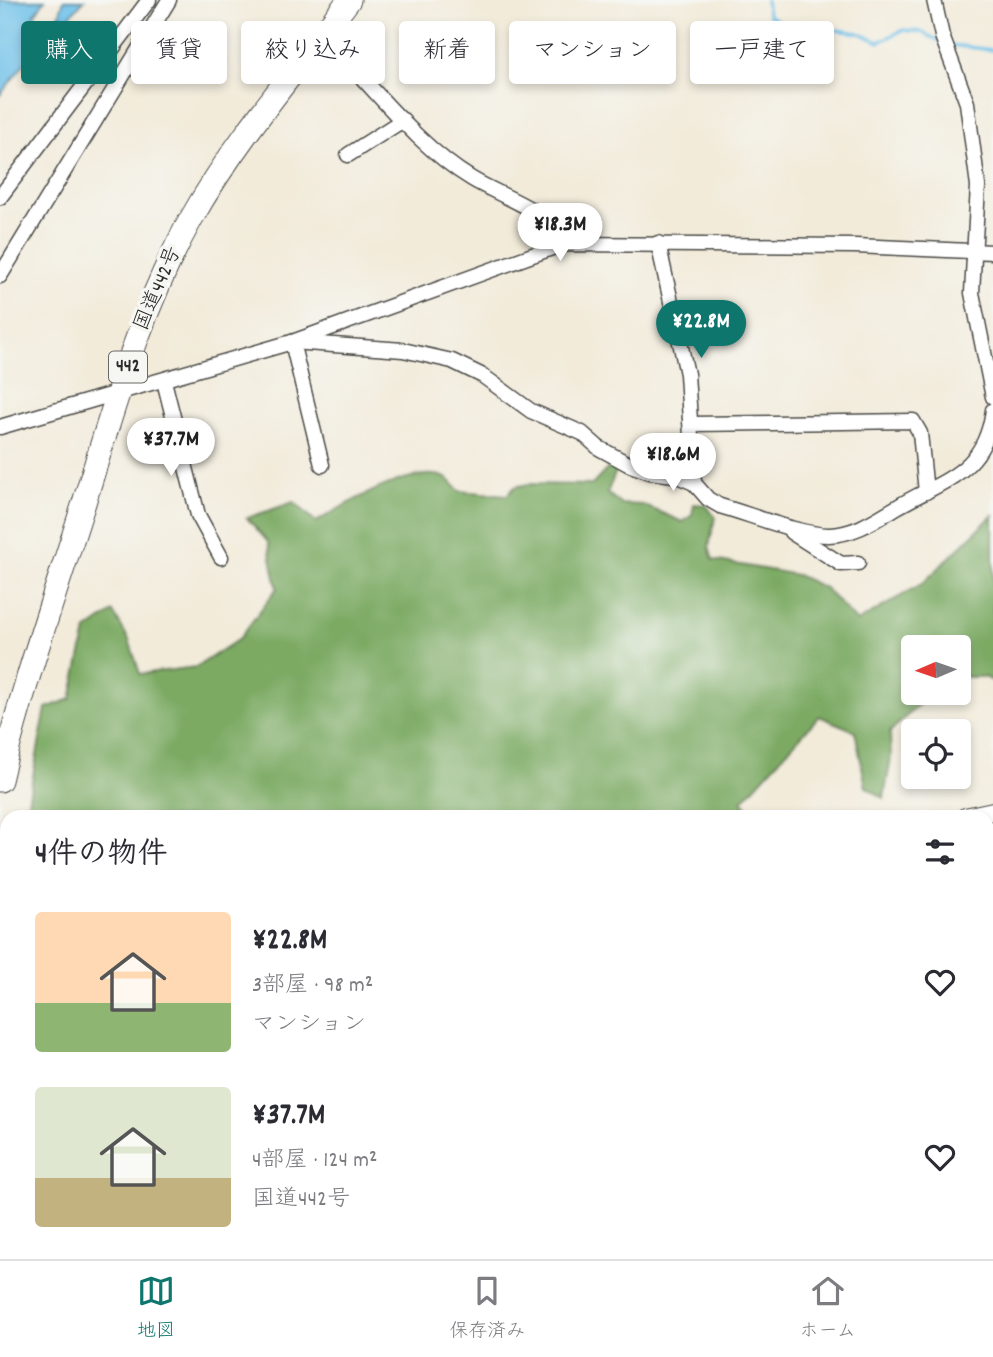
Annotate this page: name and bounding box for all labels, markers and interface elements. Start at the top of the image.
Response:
chip: 購入 [21,21,117,84]
chip: 賃貸 [131,21,227,84]
chip: 絞り込み [241,21,385,84]
chip: 新着 [399,21,495,84]
chip: マンション [509,21,676,84]
chip: 一戸建て [690,21,834,84]
pin: ¥18.3M [503,204,617,263]
text: ¥18.3M [534,209,586,242]
street label: 国道442号 [128,242,190,336]
pin: ¥22.8M [644,300,758,360]
text: ¥22.8M [672,306,730,339]
road number: 442 [109,352,147,382]
pin: ¥37.7M [114,419,228,478]
text: ¥37.7M [143,424,199,457]
pin: ¥18.6M [616,434,730,493]
text: ¥18.6M [646,439,700,472]
north arrow [901,635,971,705]
map controls [901,635,971,789]
button: locate [901,719,971,789]
icon: filters [921,833,959,871]
text: 4件の物件 [35,835,167,878]
text: ¥22.8M [252,921,327,964]
icon: home [91,940,175,1024]
icon: heart [921,963,959,1001]
text: 3部屋 · 98 m² [252,970,373,1003]
text: マンション [252,1009,366,1042]
text: ¥37.7M [252,1096,325,1139]
icon: home [91,1115,175,1199]
icon: heart [921,1138,959,1176]
text: 4部屋 · 124 m² [252,1145,377,1178]
text: 国道442号 [252,1184,350,1217]
tab: 地図 [137,1272,175,1346]
tab: 保存済み [449,1272,525,1346]
tab: ホーム [800,1272,856,1346]

